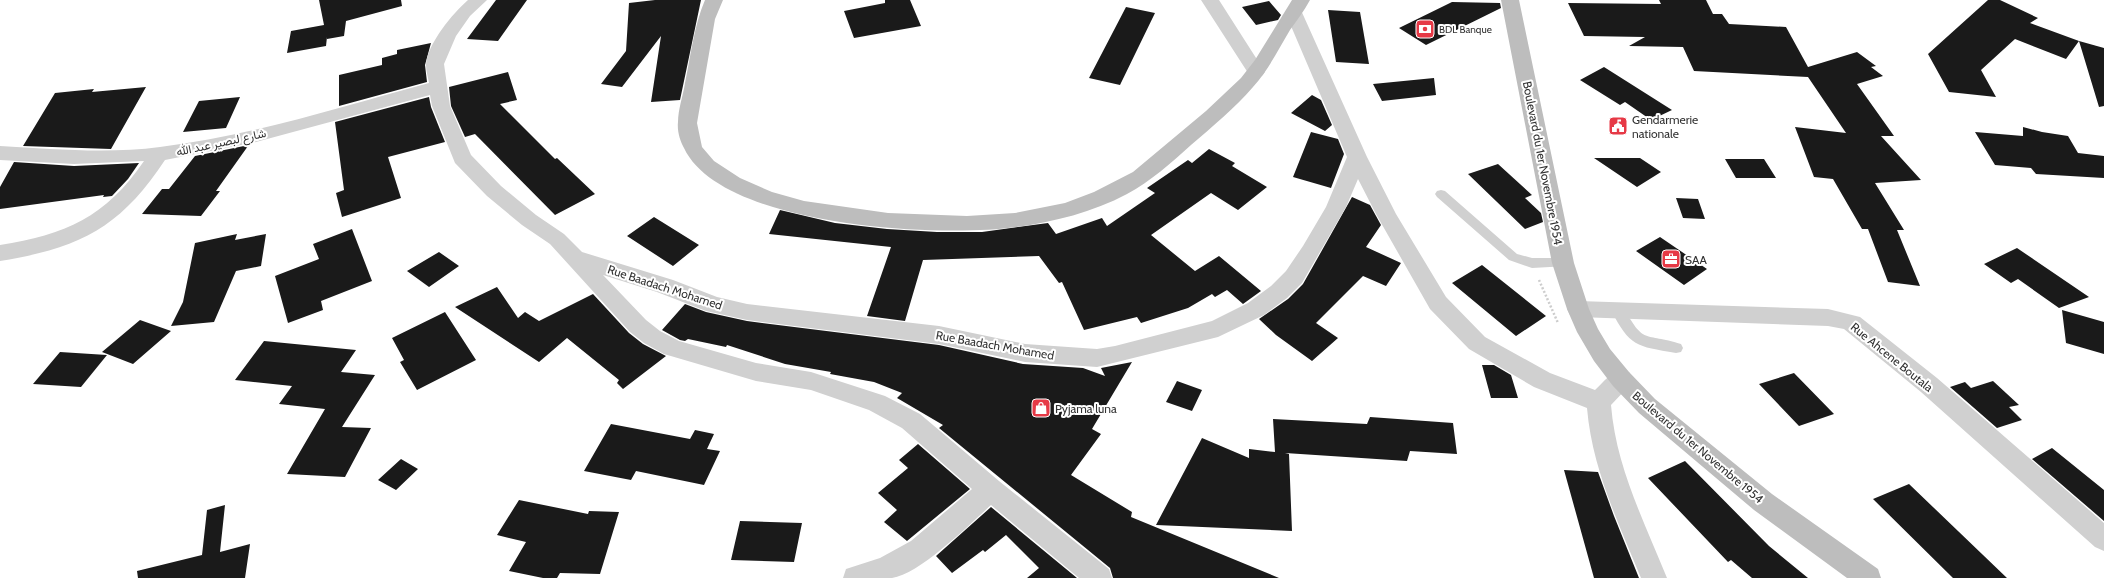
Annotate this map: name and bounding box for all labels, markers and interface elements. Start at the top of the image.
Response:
bank icon: BDL Banque [1414,18,1436,40]
place label: BDL Banque [1439,23,1492,36]
street label: Boulevard du 1er Novembre 1954 [1520,80,1566,246]
place label: Gendarmerie nationale [1632,112,1698,141]
public building icon: Gendarmerie nationale [1607,115,1629,137]
street label: شارع لبصير عبد الله [175,125,268,161]
office icon: SAA [1660,248,1682,270]
place label: SAA [1685,252,1707,267]
street label: Rue Baadach Mohamed [606,261,724,313]
street label: Rue Ahcene Boutala [1848,319,1936,395]
street label: Rue Baadach Mohamed [935,327,1055,363]
street label: Boulevard du 1er Novembre 1954 [1630,388,1767,506]
shop icon: Pyjama luna [1030,397,1052,419]
place label: Pyjama luna [1055,401,1117,416]

